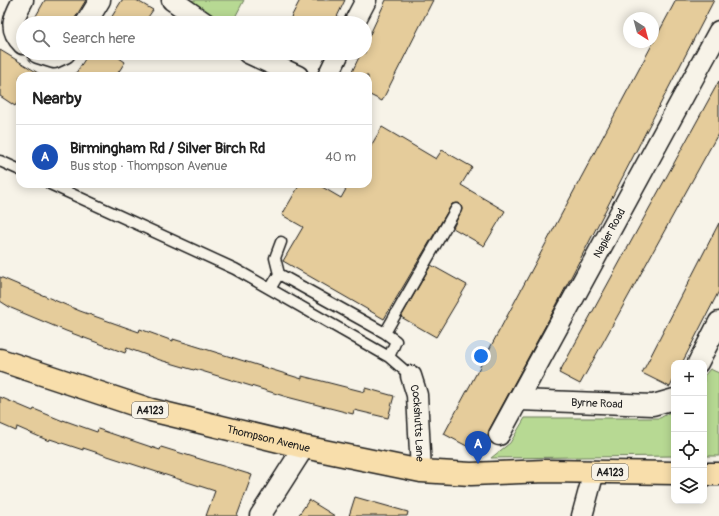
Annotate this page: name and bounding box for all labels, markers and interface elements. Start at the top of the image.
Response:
north arrow [623,12,659,48]
search box [16,16,372,60]
icon: search [30,27,52,49]
text: Search here [62,29,135,48]
text: Nearby [32,88,81,109]
text: Birmingham Rd / Silver Birch Rd [70,139,265,158]
text: A [41,149,49,165]
text: 40 m [325,149,356,165]
text: Bus stop · Thompson Avenue [70,158,227,174]
street label: Napier Road [591,206,628,260]
your location [471,346,491,366]
map controls [671,360,707,504]
button: + [671,360,707,396]
street label: Cockshutts Lane [407,383,427,463]
street label: Byrne Road [571,396,623,411]
button: − [671,396,707,432]
road number: A4123 [132,402,168,418]
street label: Thompson Avenue [226,423,312,455]
pin: A [465,431,491,464]
button: locate [671,432,707,468]
road number: A4123 [592,464,628,480]
button: layers [671,468,707,504]

